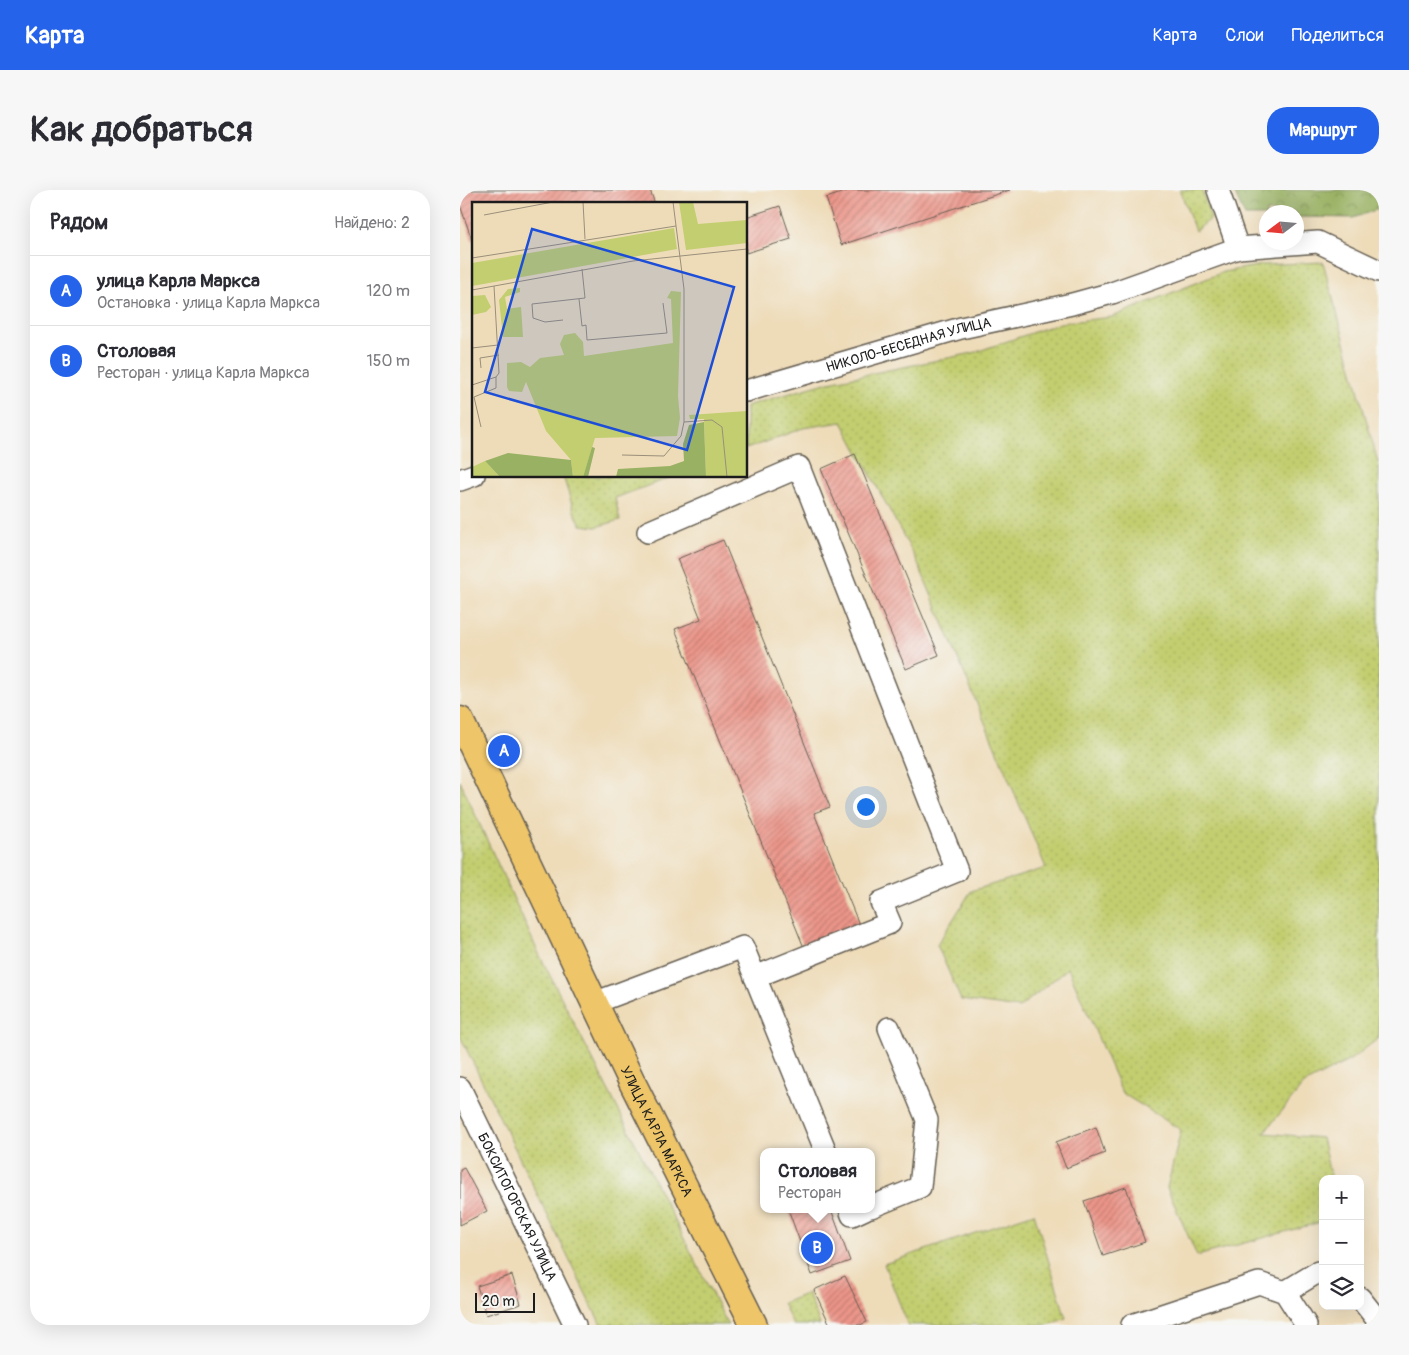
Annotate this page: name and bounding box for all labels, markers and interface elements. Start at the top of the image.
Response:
text: Карта [25,21,84,50]
text: Карта [1153,24,1197,47]
text: Слои [1225,24,1263,47]
text: Поделиться [1291,24,1384,47]
button: Маршрут [1267,107,1379,154]
text: Как добраться [30,108,253,152]
inset map [472,202,748,478]
north arrow [1259,205,1304,250]
text: Рядом [50,209,108,236]
text: Найдено: 2 [334,213,410,233]
text: улица Карла Маркса [97,269,260,293]
text: A [61,281,71,301]
text: 120 m [366,281,410,301]
text: Остановка · улица Карла Маркса [97,293,320,313]
street label: НИКОЛО-БЕСЕДНАЯ УЛИЦА [824,313,993,376]
text: Столовая [97,339,176,363]
text: B [61,351,71,371]
text: 150 m [366,351,410,371]
text: Ресторан · улица Карла Маркса [97,363,310,383]
pin: A [488,732,520,770]
your location [853,794,879,820]
street label: УЛИЦА КАРЛА МАРКСА [617,1063,697,1199]
street label: БОКСИТОГОРСКАЯ УЛИЦА [474,1130,561,1284]
popup [760,1148,875,1213]
text: Столовая [778,1159,857,1183]
map controls [1319,1175,1364,1310]
button: + [1319,1175,1364,1220]
text: Ресторан [778,1183,841,1203]
button: − [1319,1220,1364,1265]
pin: B [801,1229,833,1267]
button: layers [1319,1265,1364,1310]
scale bar [475,1290,535,1313]
text: 20 m [482,1293,515,1310]

